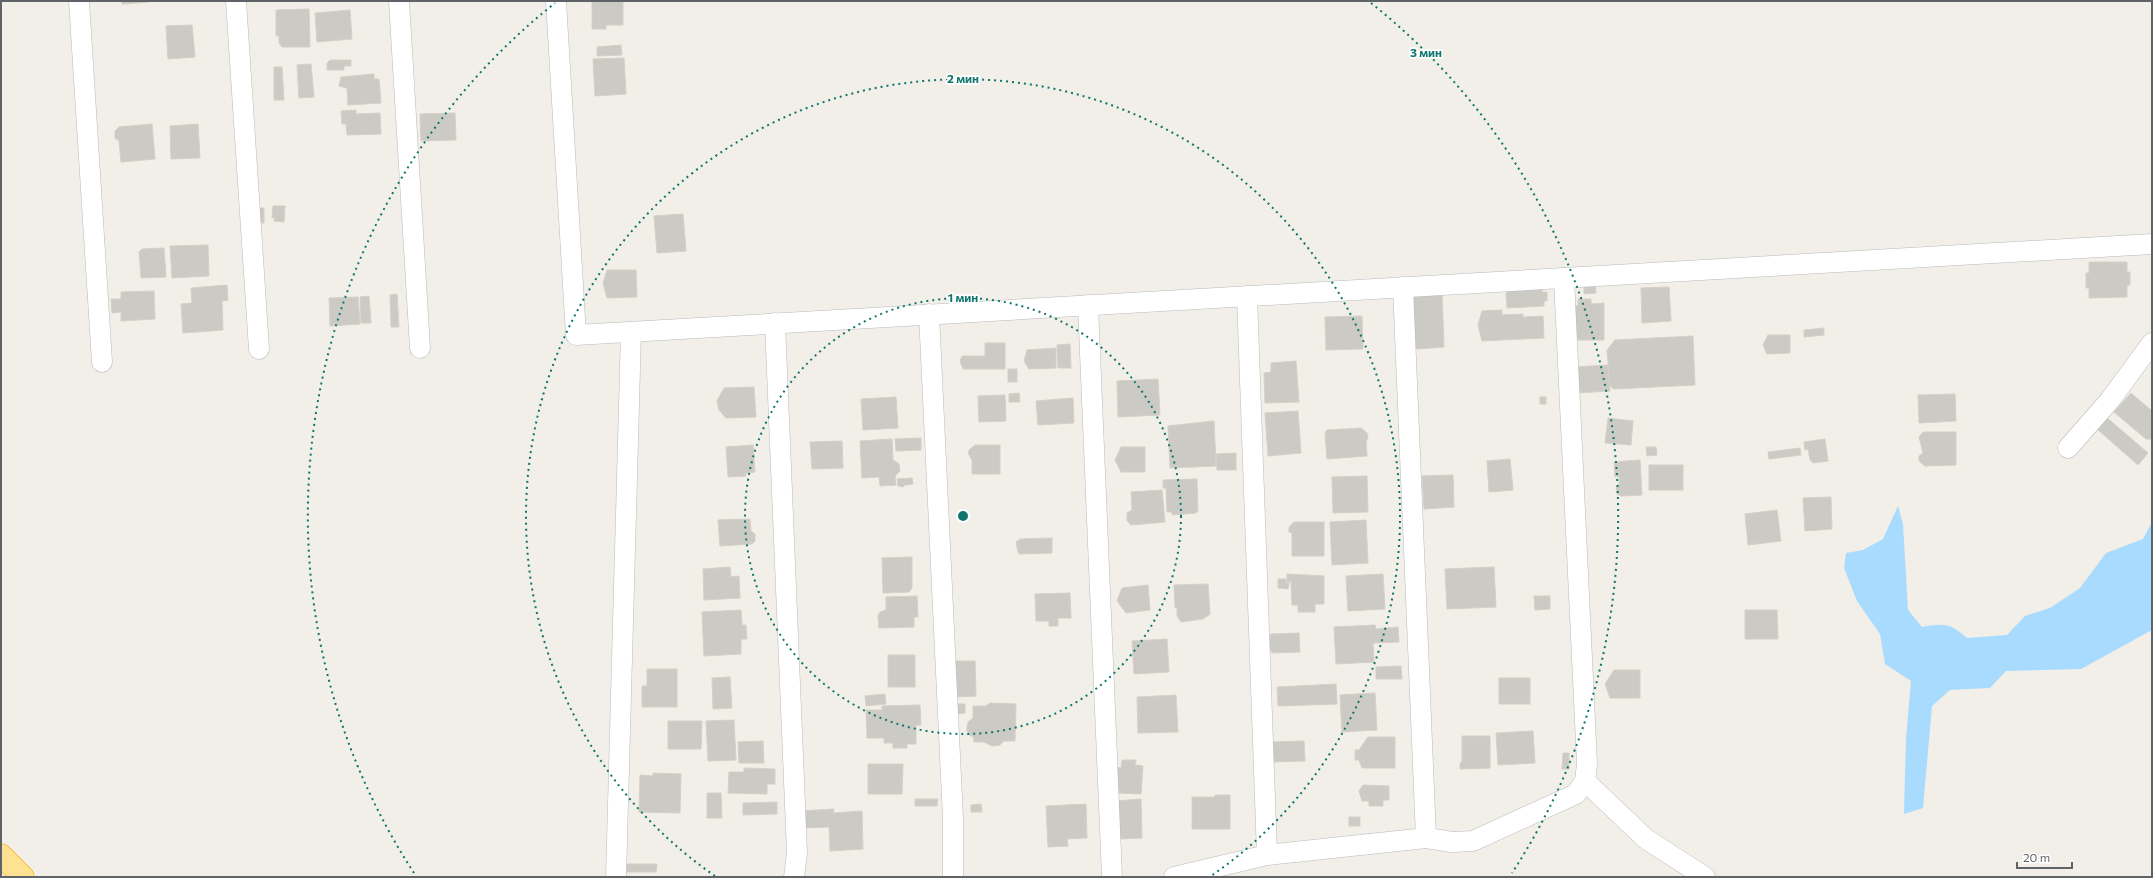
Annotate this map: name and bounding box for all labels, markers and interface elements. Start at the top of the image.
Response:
text: 3 мин [1410,45,1442,59]
text: 2 мин [947,71,979,85]
text: 1 мин [948,290,978,304]
centre of rings [956,509,970,523]
scale bar [2017,844,2072,870]
text: 20 m [2023,850,2050,864]

